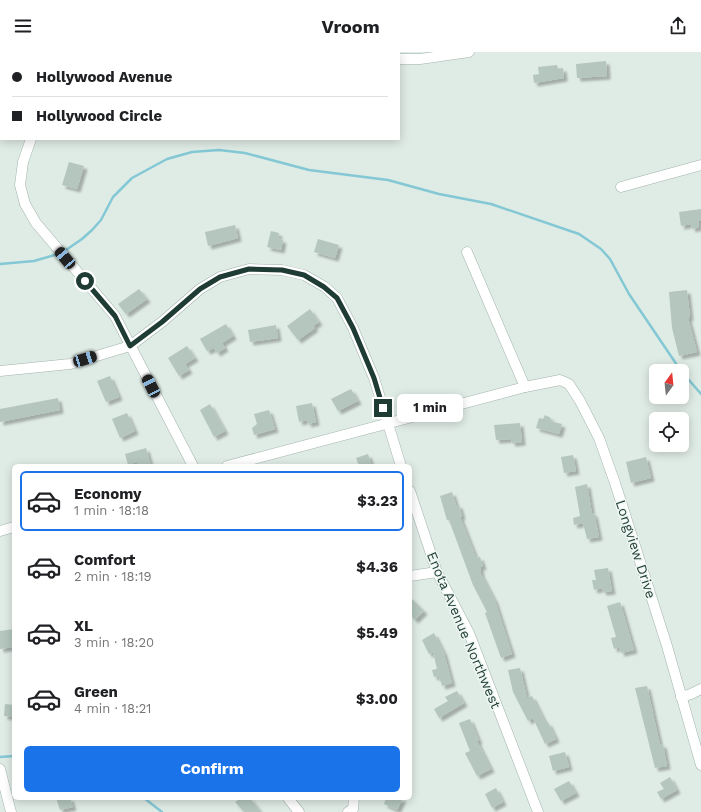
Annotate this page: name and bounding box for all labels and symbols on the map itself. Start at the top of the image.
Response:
car [53,245,77,271]
route start [76,272,94,290]
car [72,350,98,368]
north arrow [649,364,689,404]
car [140,373,162,399]
callout: 1 min [397,394,463,422]
route end [374,399,392,417]
street label: Longview Drive [613,498,659,600]
street label: Enota Avenue Northwest [424,549,504,711]

